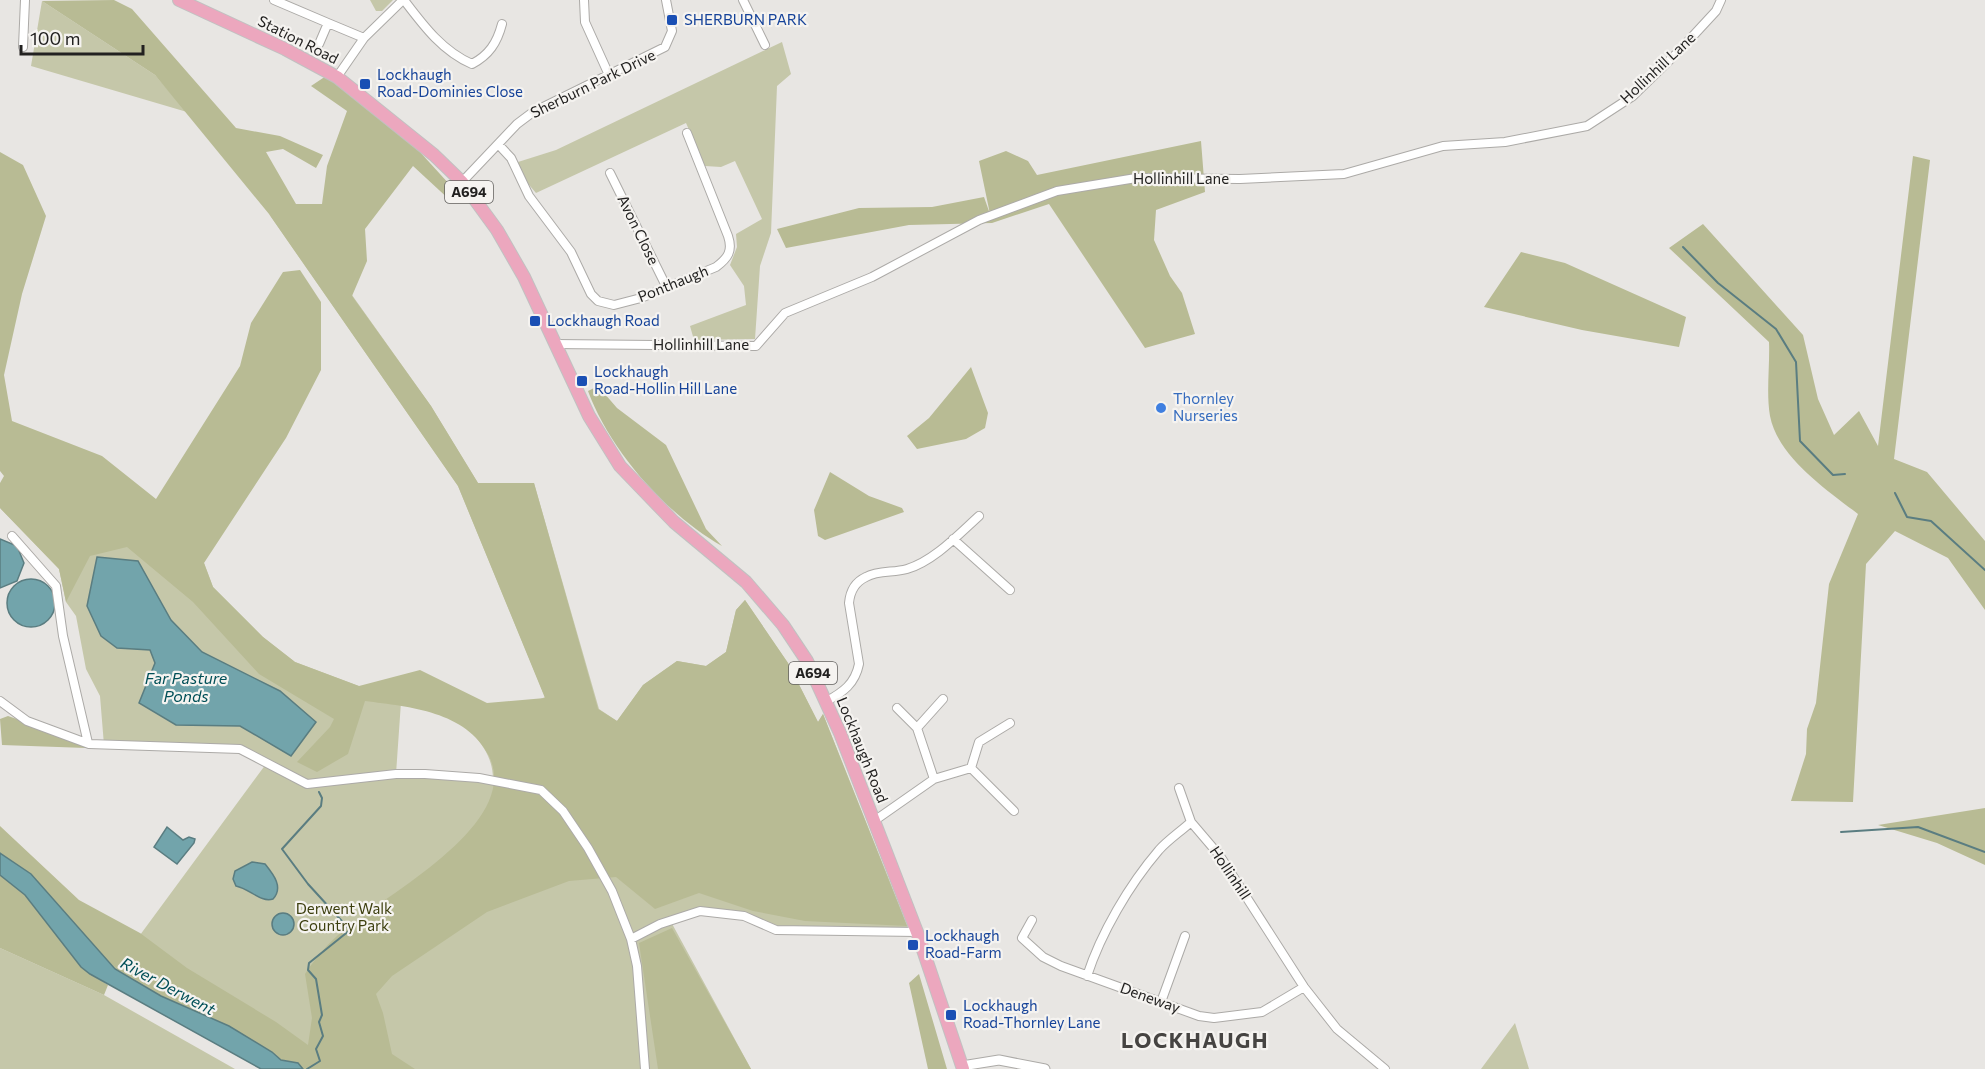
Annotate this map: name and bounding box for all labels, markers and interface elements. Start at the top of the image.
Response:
place label: SHERBURN PARK [684,10,807,28]
street label: Station Road [255,11,342,67]
marker: SHERBURN PARK [665,13,679,27]
scale bar [21,18,142,56]
text: 100 m [30,27,80,49]
street label: Hollinhill Lane [1616,28,1699,107]
street label: Sherburn Park Drive [527,45,658,121]
place label: Lockhaugh Road-Dominies Close [377,65,523,100]
marker: Lockhaugh Road-Dominies Close [358,77,372,91]
street label: Hollinhill Lane [1133,169,1229,187]
road number: A694 [445,181,493,203]
street label: Avon Close [614,192,664,267]
street label: Ponthaugh [635,261,710,305]
place label: Lockhaugh Road [547,311,660,329]
marker: Lockhaugh Road [528,314,542,328]
street label: Hollinhill Lane [653,335,749,353]
place label: Lockhaugh Road-Hollin Hill Lane [594,362,737,397]
marker: Lockhaugh Road-Hollin Hill Lane [575,374,589,388]
place label: Thornley Nurseries [1173,389,1238,424]
marker: Thornley Nurseries [1154,401,1168,415]
road number: A694 [789,662,837,684]
water label: Far Pasture Ponds [145,668,228,705]
street label: Lockhaugh Road [834,694,892,805]
street label: Hollinhill [1206,842,1255,902]
park label: Derwent Walk Country Park [296,899,392,934]
place label: Lockhaugh Road-Farm [925,926,1002,961]
marker: Lockhaugh Road-Farm [906,938,920,952]
water label: River Derwent [118,953,219,1019]
street label: Deneway [1118,978,1183,1016]
place label: Lockhaugh Road-Thornley Lane [963,996,1100,1031]
marker: Lockhaugh Road-Thornley Lane [944,1008,958,1022]
district label: LOCKHAUGH [1121,1027,1269,1052]

